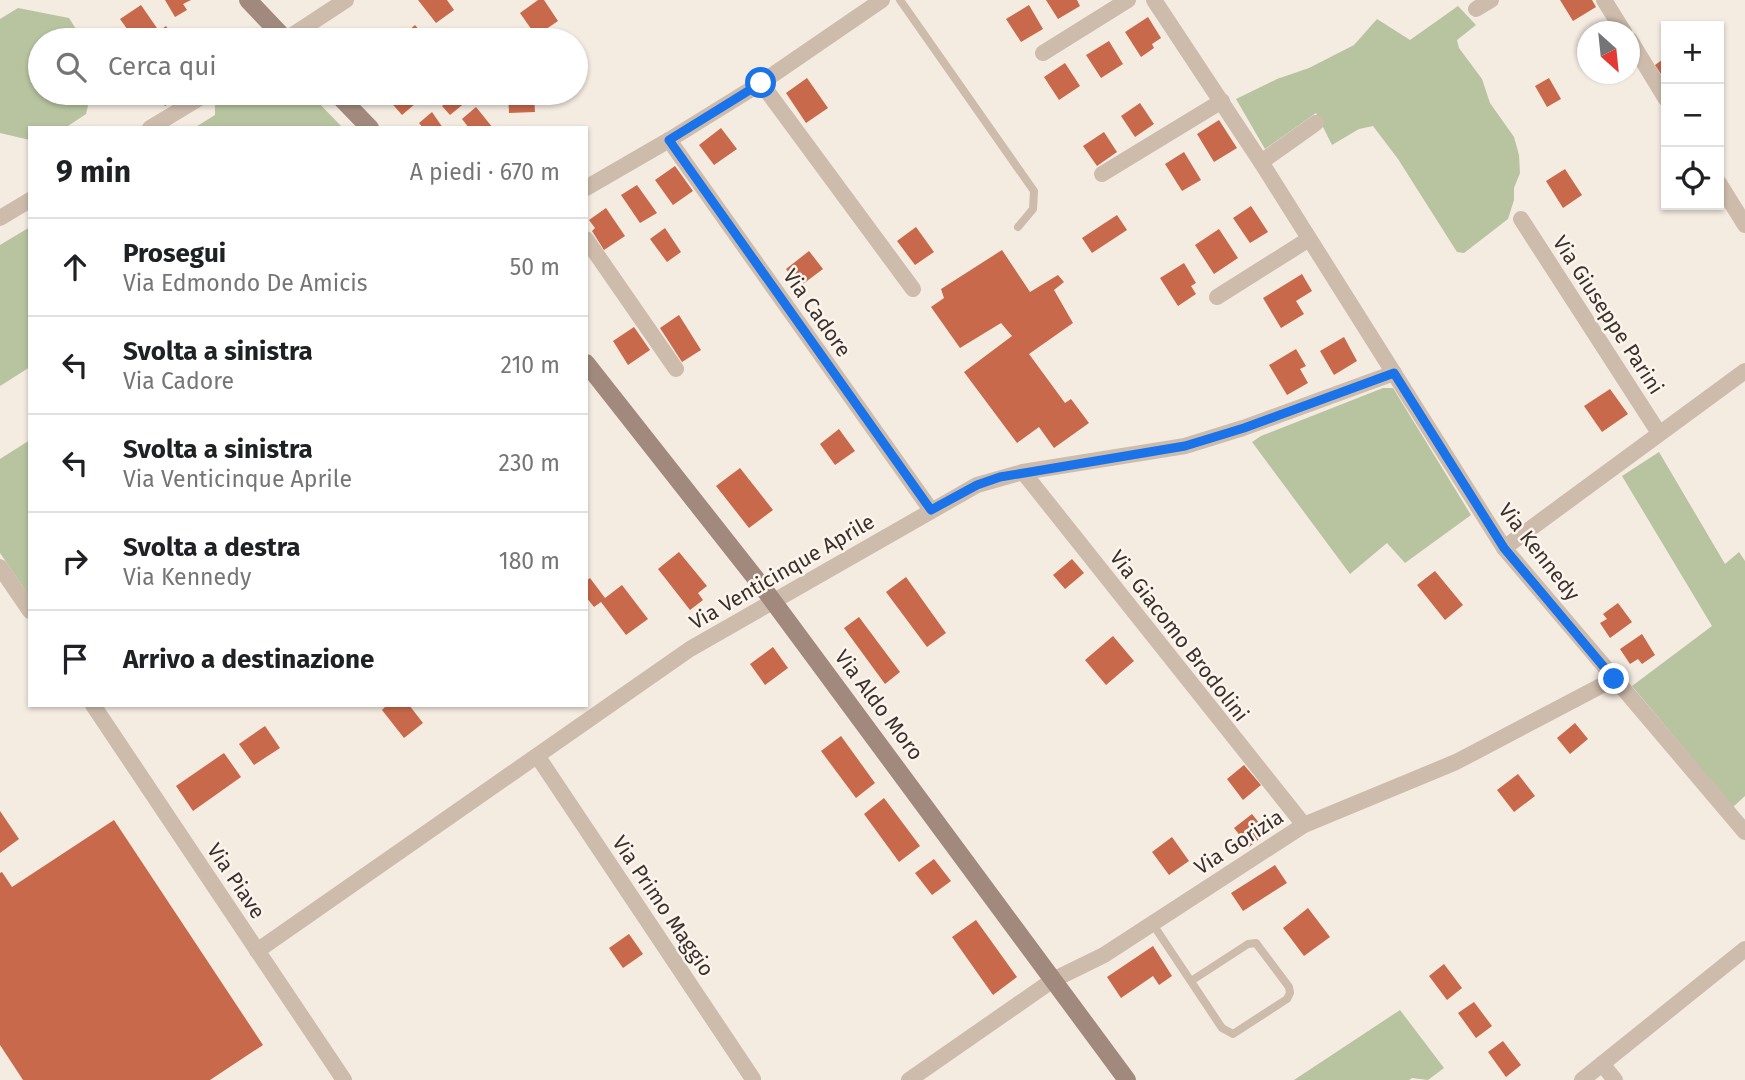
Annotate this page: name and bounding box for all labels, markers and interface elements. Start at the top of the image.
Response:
north arrow [1577,21,1640,84]
map controls [1661,21,1724,210]
button: + [1661,21,1724,84]
search box [28,28,588,105]
icon: search [52,48,90,86]
text: Cerca qui [108,51,217,82]
route start [745,67,776,98]
button: − [1661,84,1724,147]
button: locate [1661,147,1724,210]
text: 9 min [56,154,131,190]
text: A piedi · 670 m [410,158,560,186]
street label: Via Giuseppe Parini [1547,231,1669,399]
text: Prosegui [123,238,226,269]
icon: ahead [56,248,94,286]
text: 50 m [510,253,560,281]
street label: Via Cadore [777,264,857,362]
text: Via Edmondo De Amicis [123,269,367,297]
text: Svolta a sinistra [123,336,313,367]
icon: left [56,346,94,384]
text: 210 m [501,351,560,379]
text: Via Cadore [123,367,234,395]
text: Svolta a sinistra [123,434,313,465]
icon: left [56,444,94,482]
text: 230 m [499,449,560,477]
text: Via Venticinque Aprile [123,465,352,493]
street label: Via Kennedy [1493,498,1586,607]
street label: Via Venticinque Aprile [685,508,879,636]
text: Svolta a destra [123,532,301,563]
icon: right [56,542,94,580]
street label: Via Giacomo Brodolini [1104,545,1254,727]
text: 180 m [499,547,560,575]
text: Via Kennedy [123,563,251,591]
icon: arrive [56,640,94,678]
text: Arrivo a destinazione [123,644,374,675]
street label: Via Aldo Moro [829,645,929,765]
route end [1598,663,1629,694]
street label: Via Gorizia [1190,804,1288,880]
street label: Via Primo Maggio [606,831,720,981]
street label: Via Piave [201,838,271,924]

